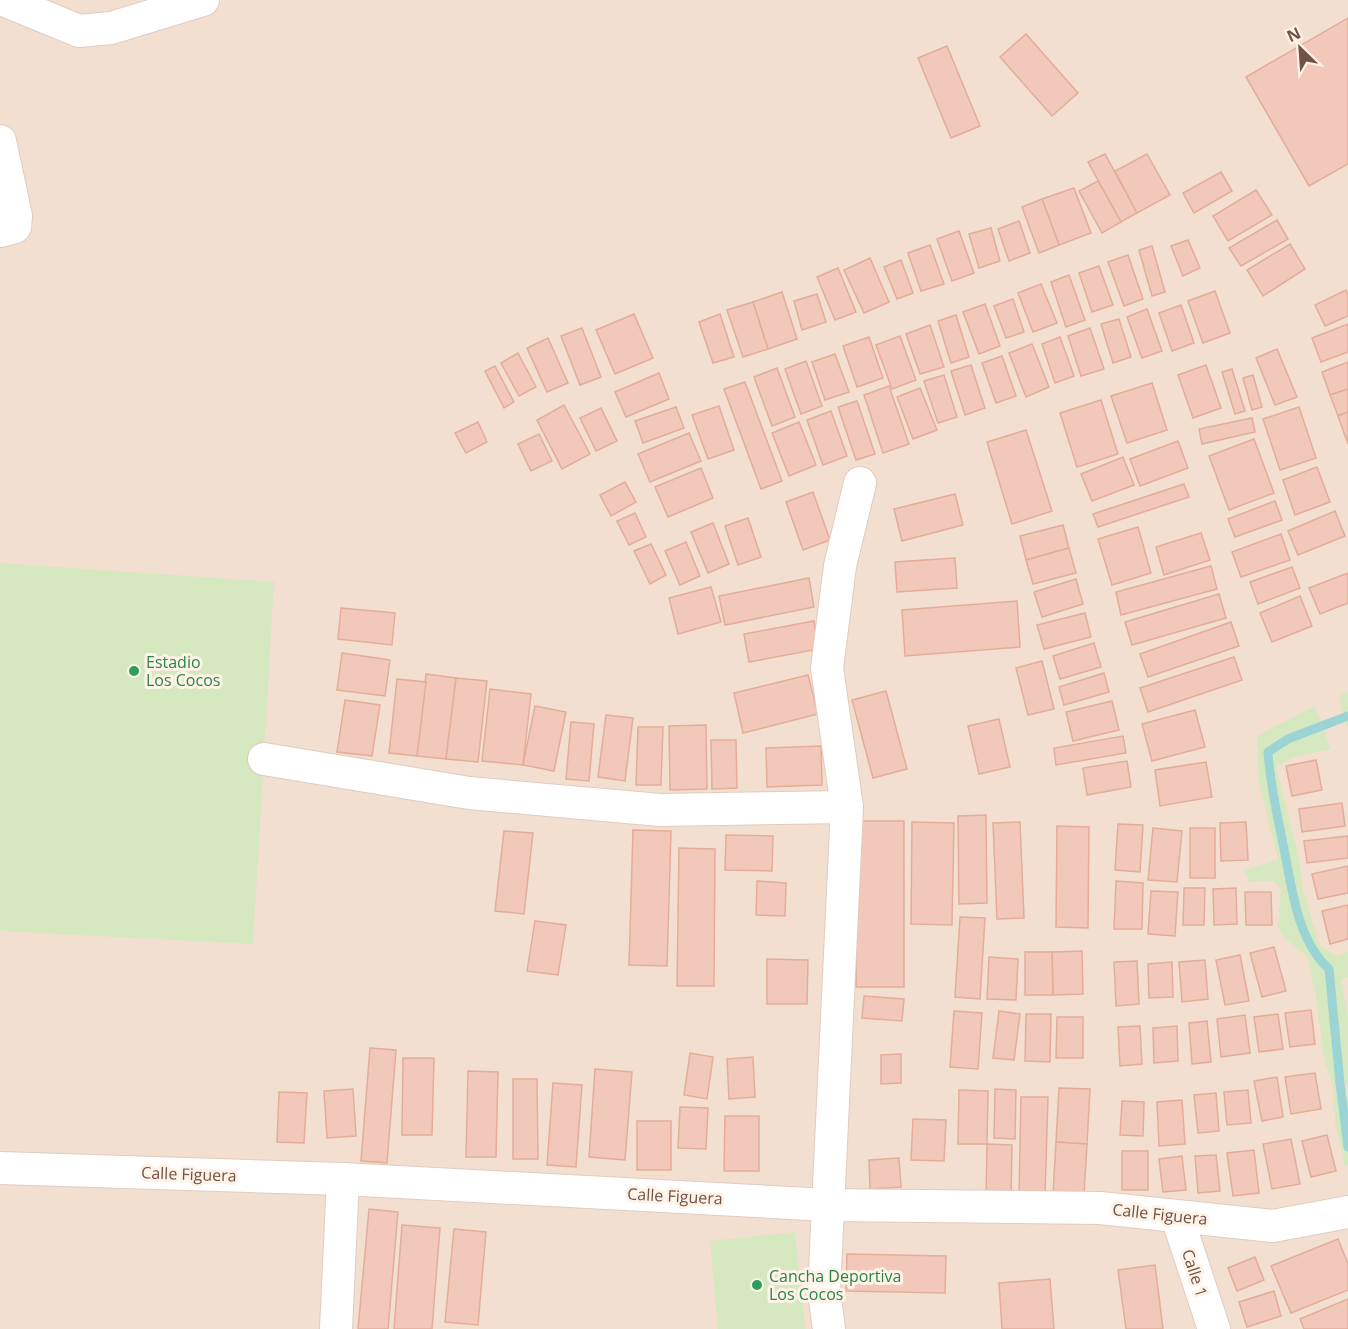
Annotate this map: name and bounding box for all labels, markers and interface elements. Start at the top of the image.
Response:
north arrow [1270,18,1330,78]
text: N [1283,22,1304,47]
place label: Estadio Los Cocos [146,651,220,691]
marker: Estadio Los Cocos [127,664,141,678]
street label: Calle Figuera [141,1161,237,1187]
street label: Calle Figuera [627,1183,723,1209]
street label: Calle Figuera [1111,1198,1209,1230]
street label: Calle 1 [1177,1246,1213,1300]
place label: Cancha Deportiva Los Cocos [769,1265,901,1305]
marker: Cancha Deportiva Los Cocos [750,1278,764,1292]

